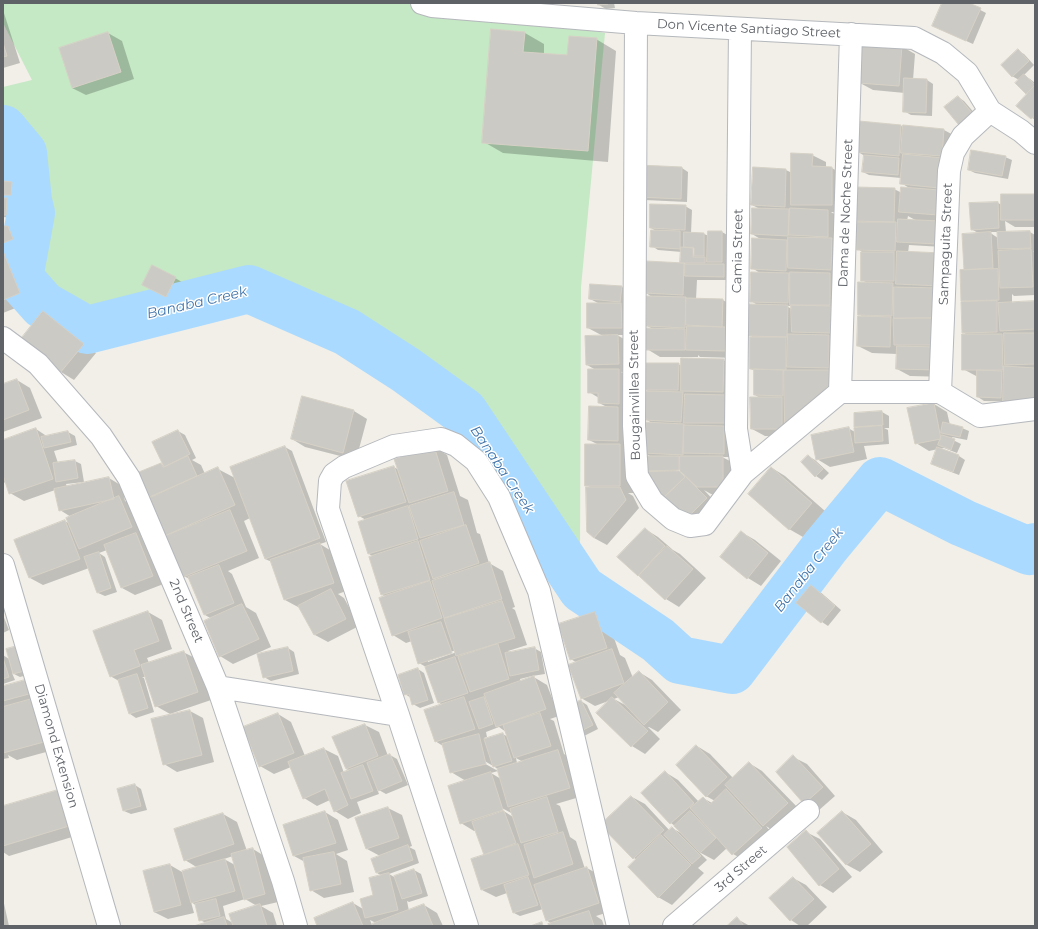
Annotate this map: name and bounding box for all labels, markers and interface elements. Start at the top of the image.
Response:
street label: Don Vicente Santiago Street [657,16,841,42]
street label: Dama de Noche Street [836,138,856,288]
street label: Sampaguita Street [936,183,956,305]
street label: Camia Street [729,209,747,293]
water label: Banaba Creek [145,283,249,323]
street label: Bougainvillea Street [626,329,644,461]
water label: Banaba Creek [466,423,538,517]
water label: Banaba Creek [771,524,847,616]
street label: 2nd Street [166,577,206,645]
street label: Diamond Extension [31,682,81,810]
street label: 3rd Street [712,842,770,896]

